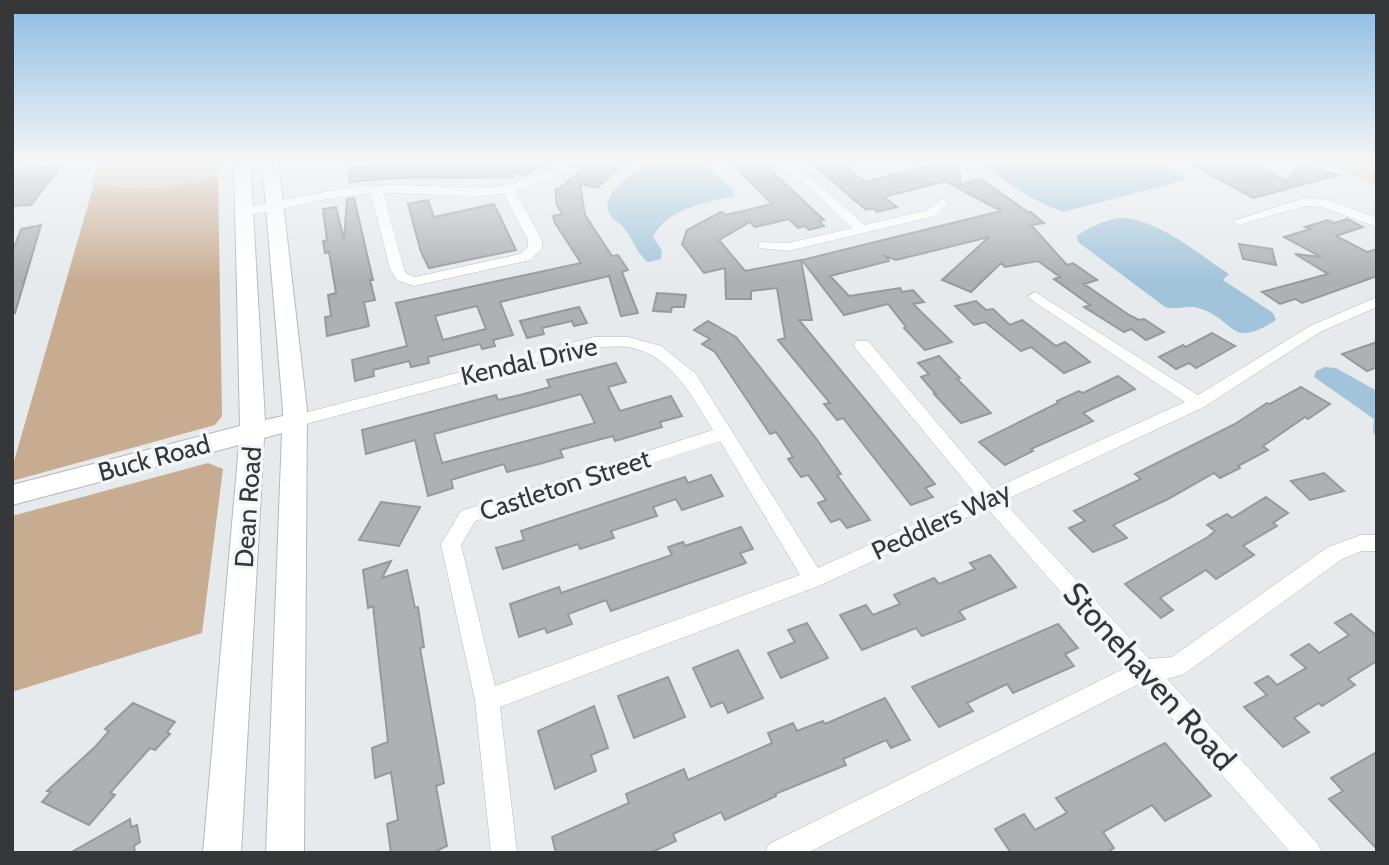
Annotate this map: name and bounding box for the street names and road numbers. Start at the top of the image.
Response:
street label: Kendal Drive [458,330,600,392]
street label: Buck Road [94,428,214,488]
street label: Castleton Street [476,442,655,528]
street label: Dean Road [228,445,268,569]
street label: Peddlers Way [866,475,1016,567]
street label: Stonehaven Road [1055,574,1245,778]

